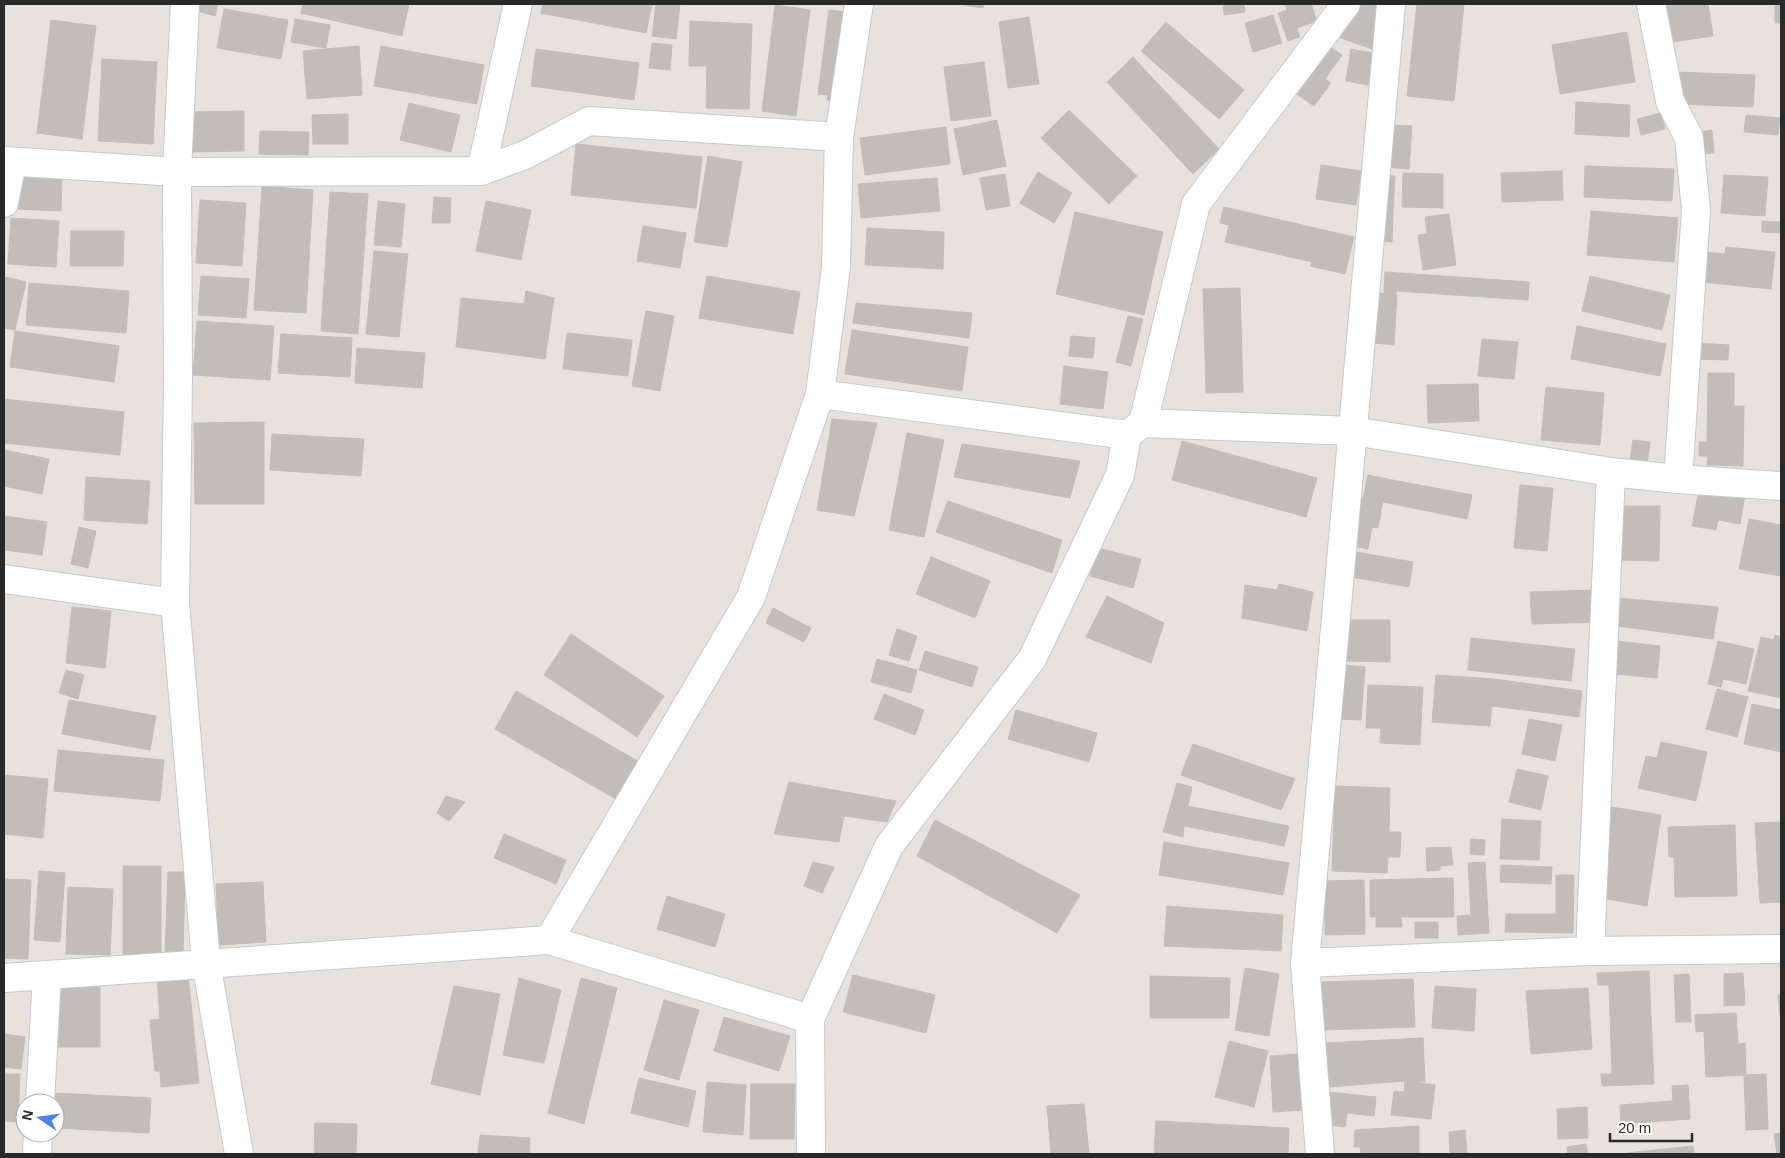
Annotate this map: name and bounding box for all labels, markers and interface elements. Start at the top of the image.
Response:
north arrow [15,1093,65,1143]
text: N [18,1108,36,1122]
scale bar [1610,1110,1692,1142]
text: 20 m [1618,1119,1651,1136]

